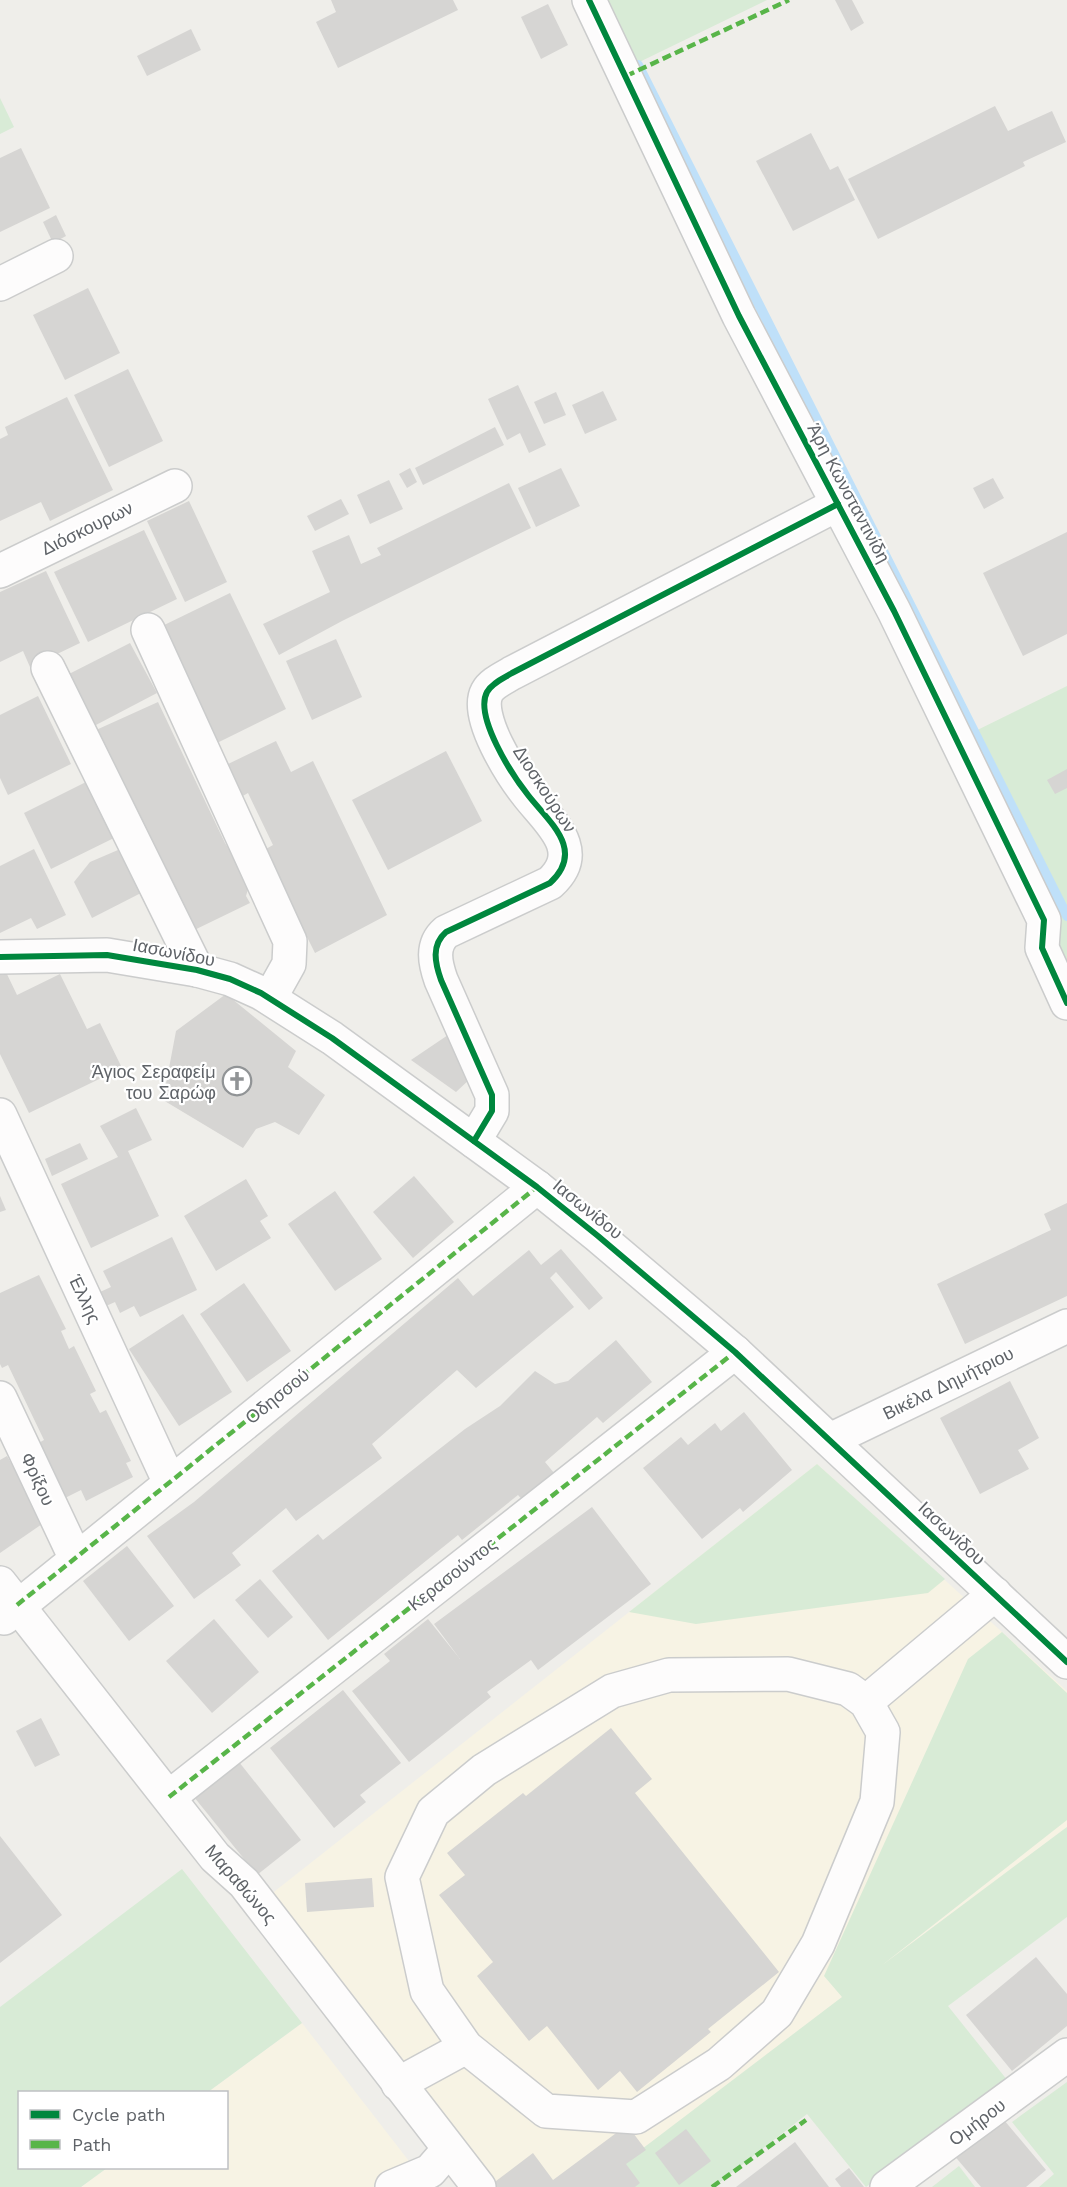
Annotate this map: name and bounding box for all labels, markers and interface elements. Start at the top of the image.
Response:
street label: Άρη Κωνσταντινίδη [803,420,895,566]
street label: Διόσκουρων [38,497,136,559]
street label: Διοσκούρων [509,742,581,836]
street label: Ιασωνίδου [131,934,217,970]
place label: Άγιος Σεραφείμ του Σαρώφ [92,1061,216,1103]
church icon: Άγιος Σεραφείμ του Σαρώφ [221,1065,253,1097]
street label: Ιασωνίδου [549,1175,627,1243]
street label: Έλλης [64,1271,105,1327]
street label: Βικέλα Δημήτριου [879,1342,1017,1424]
street label: Οδησσού [241,1364,313,1428]
street label: Φρίξου [17,1449,59,1509]
street label: Ιασωνίδου [914,1497,990,1569]
street label: Κερασούντος [404,1533,501,1615]
street label: Μαραθώνος [201,1840,281,1928]
legend [18,2091,228,2169]
street label: Ομήρου [945,2094,1009,2150]
text: Cycle path [72,2104,166,2125]
text: Path [72,2134,112,2155]

